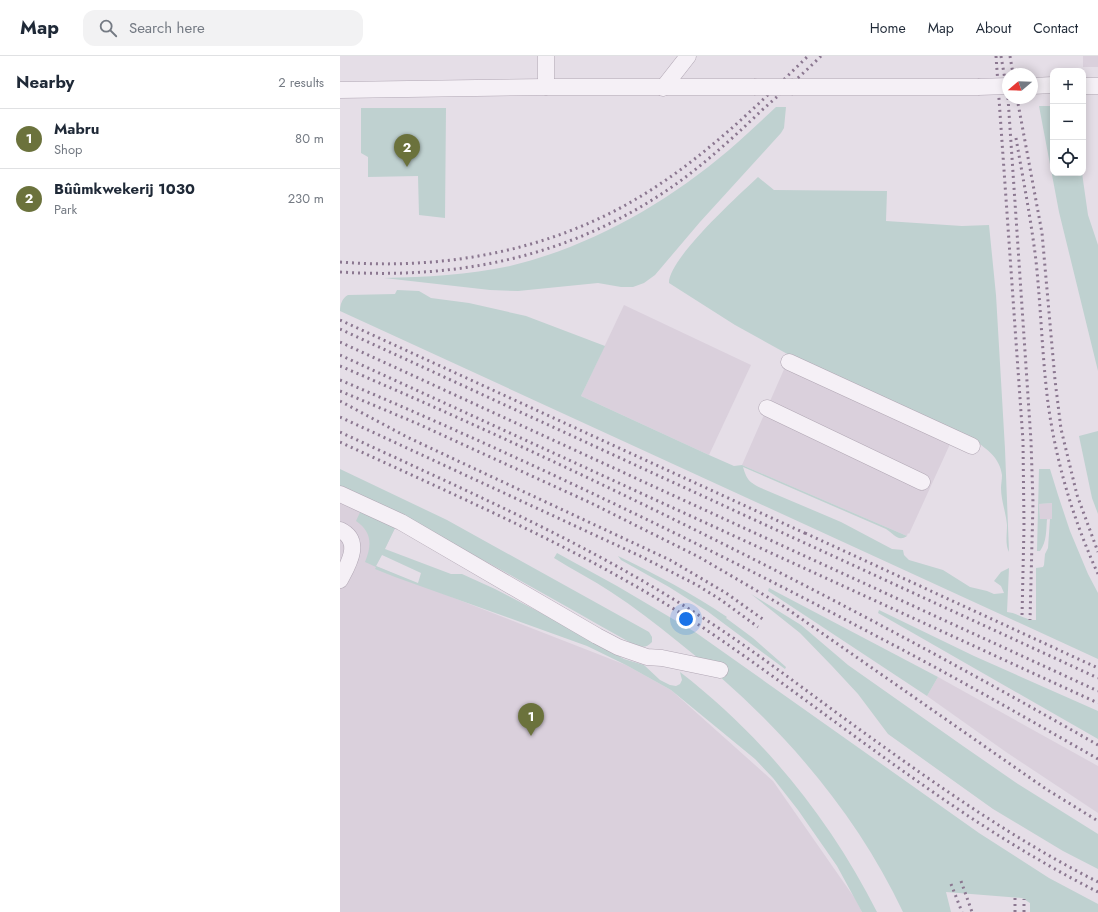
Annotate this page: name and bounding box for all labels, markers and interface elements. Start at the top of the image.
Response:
search box [83,10,363,46]
text: Map [20,14,59,41]
icon: search [97,17,119,39]
text: Search here [129,17,205,39]
text: Home [870,18,906,38]
text: Map [928,18,954,38]
text: About [976,18,1011,38]
text: Contact [1033,18,1078,38]
north arrow [1002,68,1038,104]
map controls [1050,68,1086,176]
button: + [1050,68,1086,104]
text: Nearby [16,70,74,94]
text: 2 results [278,73,324,92]
button: − [1050,104,1086,140]
text: Mabru [54,118,100,140]
text: 1 [26,129,32,148]
text: 80 m [295,129,324,148]
pin: 2 [394,134,420,167]
text: Shop [54,140,82,159]
button: locate [1050,140,1086,176]
text: Bûûmkwekerij 1030 [54,178,195,200]
text: 2 [25,189,33,208]
text: 230 m [288,189,324,208]
text: Park [54,200,77,219]
your location [676,609,696,629]
pin: 1 [518,703,544,736]

